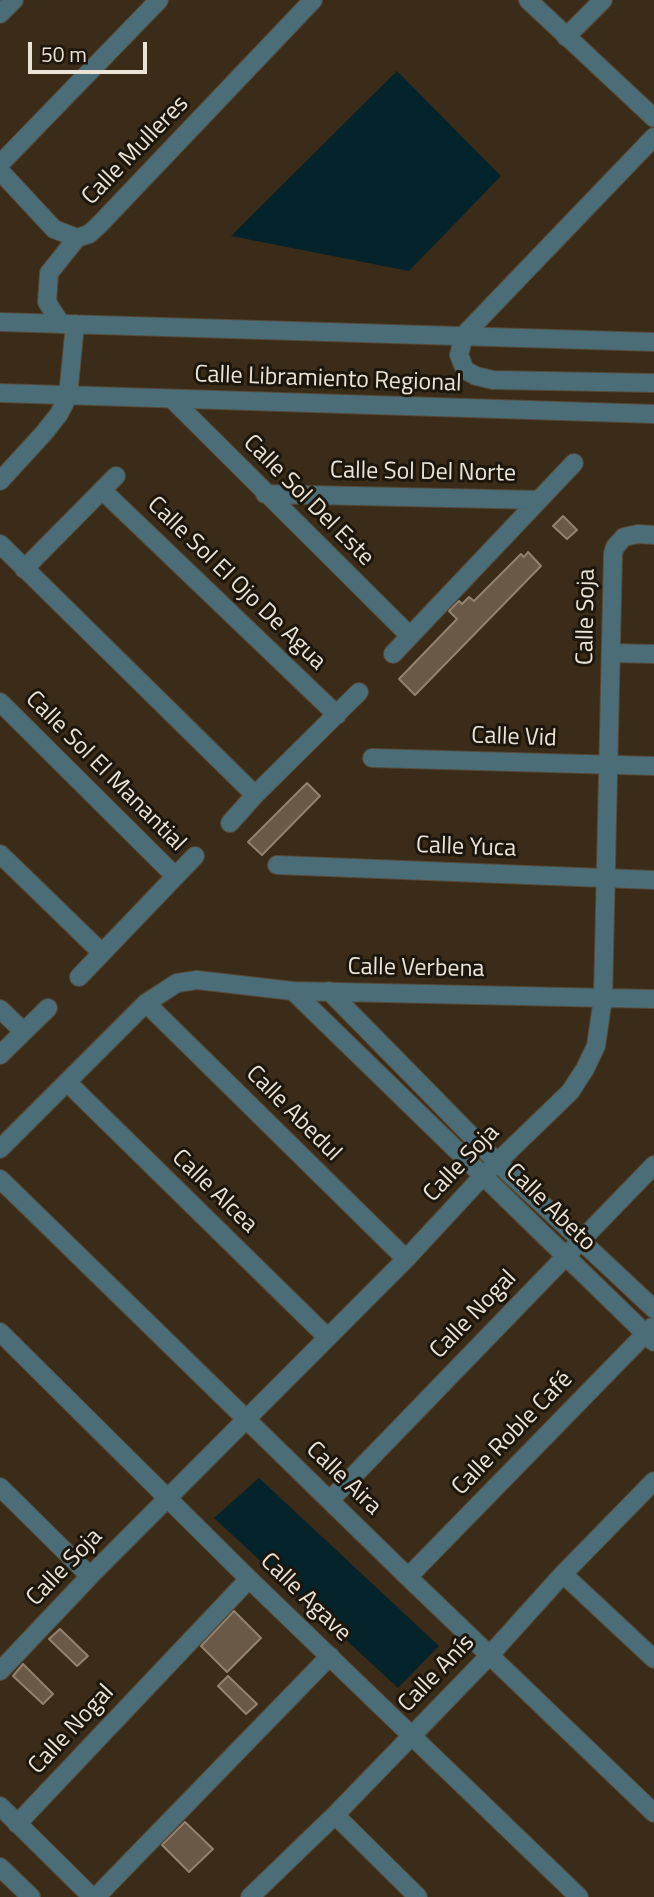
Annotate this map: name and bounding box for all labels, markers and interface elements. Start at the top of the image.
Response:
scale bar [32,28,150,72]
text: 50 m [41,38,87,70]
street label: Calle Mulleres [77,90,195,212]
street label: Calle Libramiento Regional [194,361,462,399]
street label: Calle Sol Del Este [236,429,380,573]
street label: Calle Sol Del Norte [330,457,516,489]
street label: Calle Sol El Ojo De Agua [141,491,331,677]
street label: Calle Soja [572,568,602,666]
street label: Calle Sol El Manantial [19,686,191,858]
street label: Calle Vid [471,722,557,754]
street label: Calle Yuca [415,832,517,864]
street label: Calle Verbena [347,953,485,985]
street label: Calle Abedul [239,1060,347,1168]
street label: Calle Soja [418,1119,506,1209]
street label: Calle Alcea [165,1144,263,1240]
street label: Calle Abeto [499,1158,601,1258]
street label: Calle Nogal [425,1265,523,1365]
street label: Calle Roble Café [447,1366,579,1502]
street label: Calle Aira [299,1436,387,1522]
street label: Calle Soja [21,1523,109,1613]
street label: Calle Agave [254,1548,356,1648]
street label: Calle Anís [393,1629,481,1719]
street label: Calle Nogal [23,1679,121,1781]

